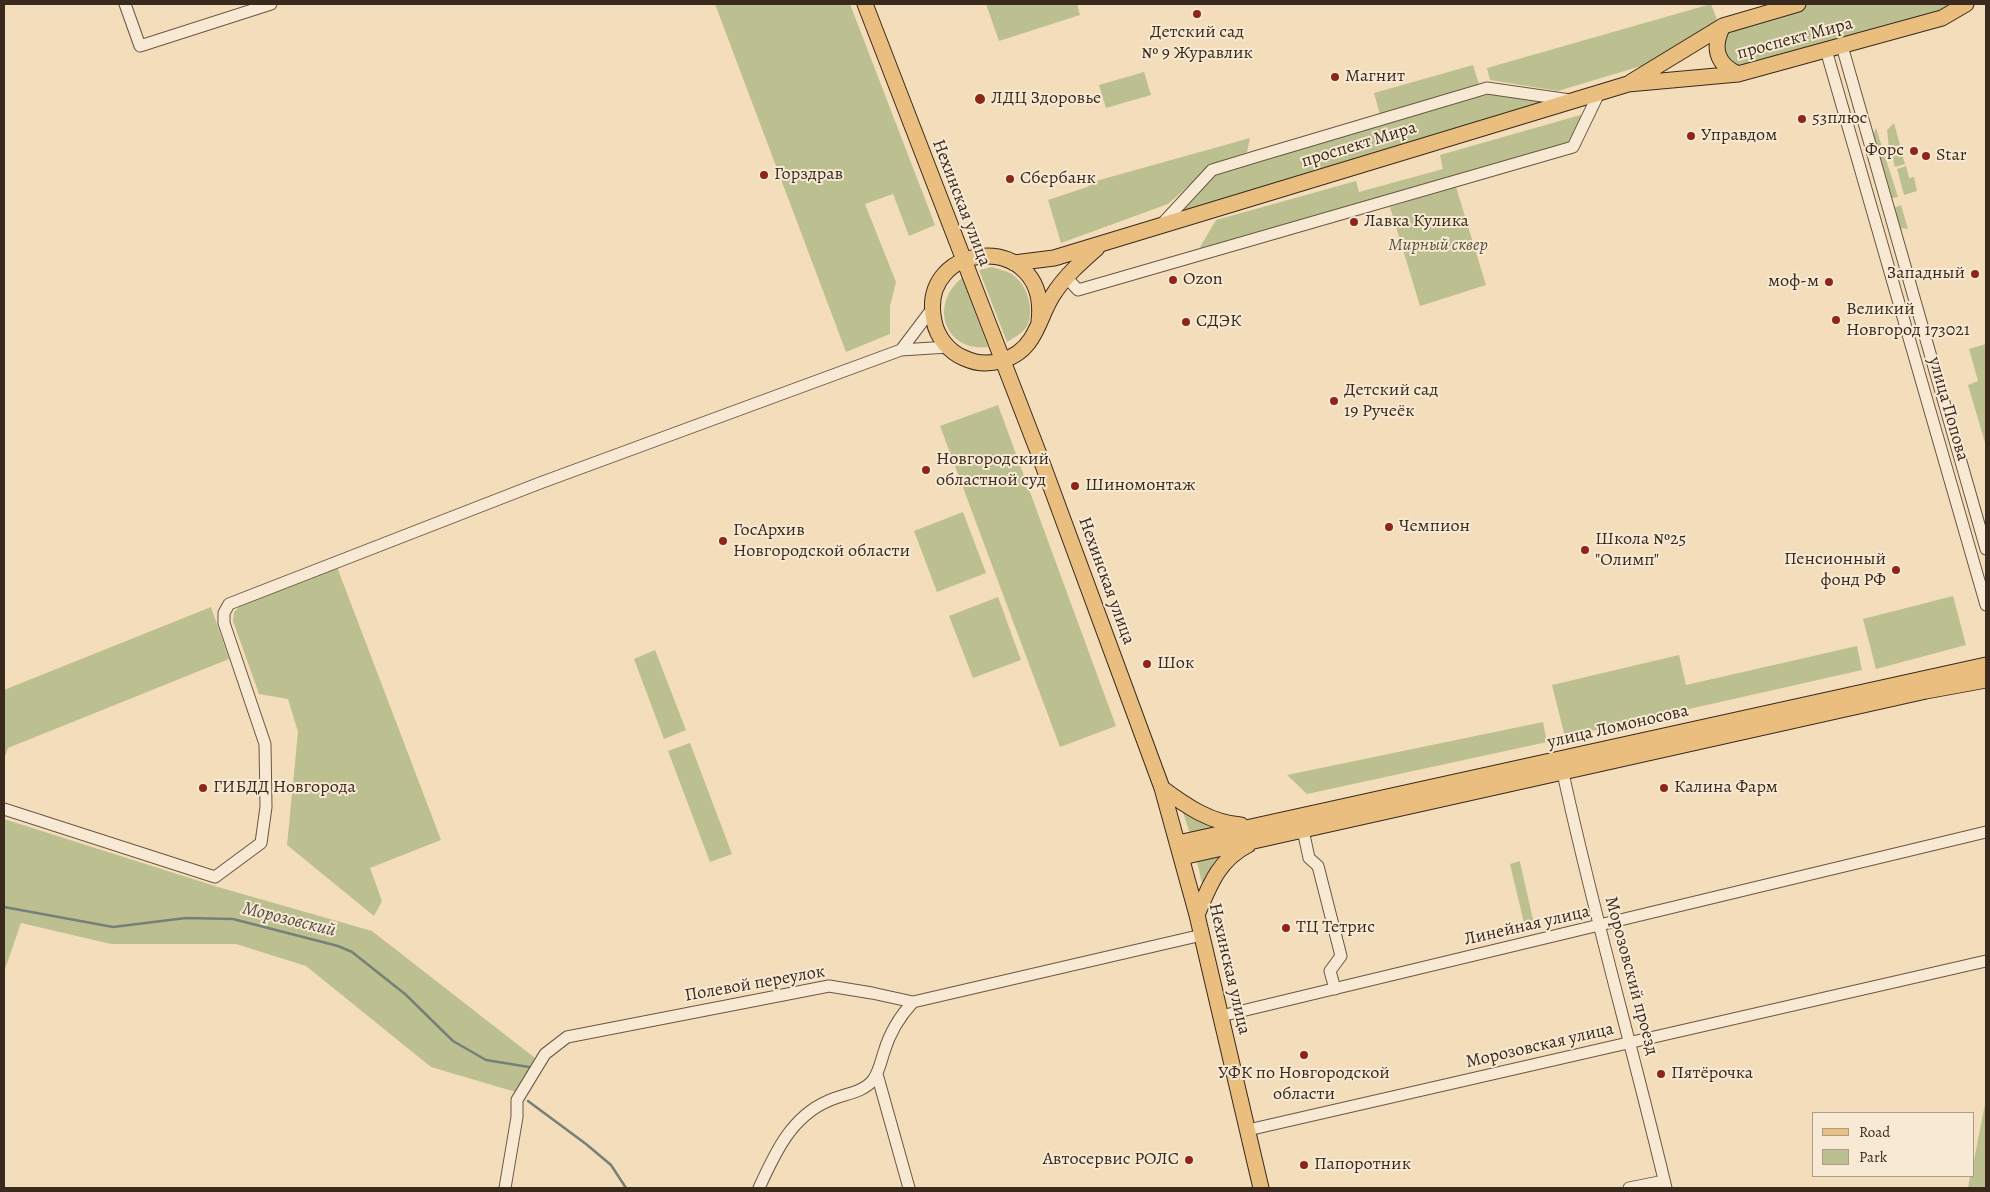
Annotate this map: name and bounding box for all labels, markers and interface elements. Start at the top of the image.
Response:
marker: Детский сад № 9 Журавлик [1191,8,1203,20]
street label: проспект Мира [1735,13,1855,65]
place label: Детский сад № 9 Журавлик [1141,22,1253,64]
place label: Магнит [1345,66,1405,88]
marker: Магнит [1329,71,1341,83]
place label: ЛДЦ Здоровье [991,88,1101,110]
marker: ЛДЦ Здоровье [973,92,987,106]
place label: 53плюс [1812,108,1867,130]
marker: 53плюс [1796,113,1808,125]
street label: проспект Мира [1299,117,1419,173]
place label: Управдом [1701,125,1777,147]
marker: Управдом [1685,130,1697,142]
street label: Нехинская улица [927,136,995,270]
place label: Форс [1865,140,1904,162]
marker: Форс [1908,145,1920,157]
place label: Star [1936,145,1967,167]
marker: Star [1920,150,1932,162]
place label: Горздрав [774,164,843,186]
place label: Сбербанк [1020,168,1096,190]
marker: Горздрав [758,169,770,181]
marker: Сбербанк [1004,173,1016,185]
place label: Лавка Кулика [1364,211,1469,233]
marker: Лавка Кулика [1348,216,1360,228]
park label: Мирный сквер [1388,235,1488,257]
place label: Западный [1887,263,1965,285]
marker: Западный [1969,268,1981,280]
place label: Ozon [1183,269,1223,291]
place label: моф-м [1768,271,1819,293]
marker: Ozon [1167,274,1179,286]
marker: моф-м [1823,276,1835,288]
place label: Великий Новгород 173021 [1846,299,1970,342]
place label: СДЭК [1196,311,1241,333]
marker: Великий Новгород 173021 [1830,314,1842,326]
marker: СДЭК [1180,316,1192,328]
street label: улица Попова [1923,354,1973,464]
place label: Детский сад 19 Ручеёк [1344,380,1438,422]
marker: Детский сад 19 Ручеёк [1328,395,1340,407]
place label: Новгородский областной суд [936,449,1049,492]
marker: Новгородский областной суд [920,464,932,476]
place label: Шиномонтаж [1085,475,1196,497]
marker: Шиномонтаж [1069,480,1081,492]
street label: Нехинская улица [1073,514,1139,648]
place label: Чемпион [1399,516,1470,538]
place label: ГосАрхив Новгородской области [733,520,910,562]
marker: Чемпион [1383,521,1395,533]
place label: Школа №25 "Олимп" [1595,529,1686,572]
marker: ГосАрхив Новгородской области [717,535,729,547]
marker: Школа №25 "Олимп" [1579,544,1591,556]
place label: Пенсионный фонд РФ [1784,549,1886,592]
marker: Пенсионный фонд РФ [1890,564,1902,576]
place label: Шок [1157,653,1194,675]
marker: Шок [1141,658,1153,670]
street label: улица Ломоносова [1545,700,1691,754]
place label: ГИБДД Новгорода [213,777,356,799]
place label: Калина Фарм [1674,777,1778,799]
marker: ГИБДД Новгорода [197,782,209,794]
marker: Калина Фарм [1658,782,1670,794]
street label: Морозовский проезд [1599,894,1663,1058]
water label: Морозовский [240,897,338,943]
street label: Нехинская улица [1203,901,1255,1037]
street label: Линейная улица [1462,901,1592,951]
place label: ТЦ Тетрис [1296,917,1375,939]
marker: ТЦ Тетрис [1280,922,1292,934]
street label: Полевой переулок [683,961,827,1007]
street label: Морозовская улица [1464,1018,1616,1074]
marker: УФК по Новгородской области [1298,1049,1310,1061]
place label: УФК по Новгородской области [1218,1063,1390,1106]
place label: Пятёрочка [1671,1063,1753,1085]
marker: Пятёрочка [1655,1068,1667,1080]
legend [1812,1112,1975,1177]
text: Road [1859,1122,1890,1142]
text: Park [1859,1147,1887,1167]
place label: Автосервис РОЛС [1043,1149,1179,1171]
marker: Автосервис РОЛС [1183,1154,1195,1166]
place label: Папоротник [1314,1154,1411,1176]
marker: Папоротник [1298,1159,1310,1171]

